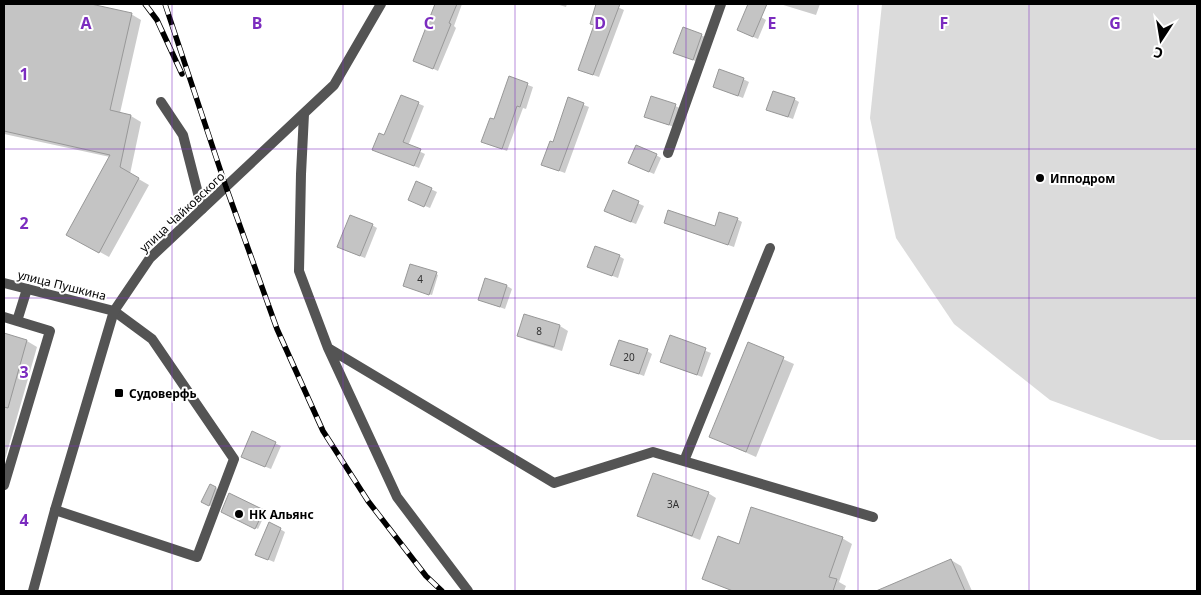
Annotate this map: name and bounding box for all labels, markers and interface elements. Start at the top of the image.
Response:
text: A [80,12,92,34]
text: B [252,12,262,34]
text: C [424,12,434,34]
text: D [594,12,606,34]
text: E [768,12,777,34]
text: F [940,12,948,34]
text: G [1109,12,1121,34]
north arrow [1136,15,1186,65]
text: С [1152,43,1165,63]
text: 1 [19,63,29,85]
street label: улица Чайковского [136,168,228,256]
place label: Ипподром [1050,170,1115,187]
marker: Ипподром [1034,172,1046,184]
text: 2 [19,212,29,234]
street label: улица Пушкина [16,266,108,304]
house number: 4 [417,272,423,286]
house number: 8 [536,324,542,338]
house number: 20 [623,350,635,364]
text: 3 [19,361,29,383]
place label: Судоверфь [129,385,197,402]
marker: Судоверфь [113,387,125,399]
house number: 3А [667,497,680,511]
place label: НК Альянс [249,506,314,523]
marker: НК Альянс [233,508,245,520]
text: 4 [19,509,29,531]

